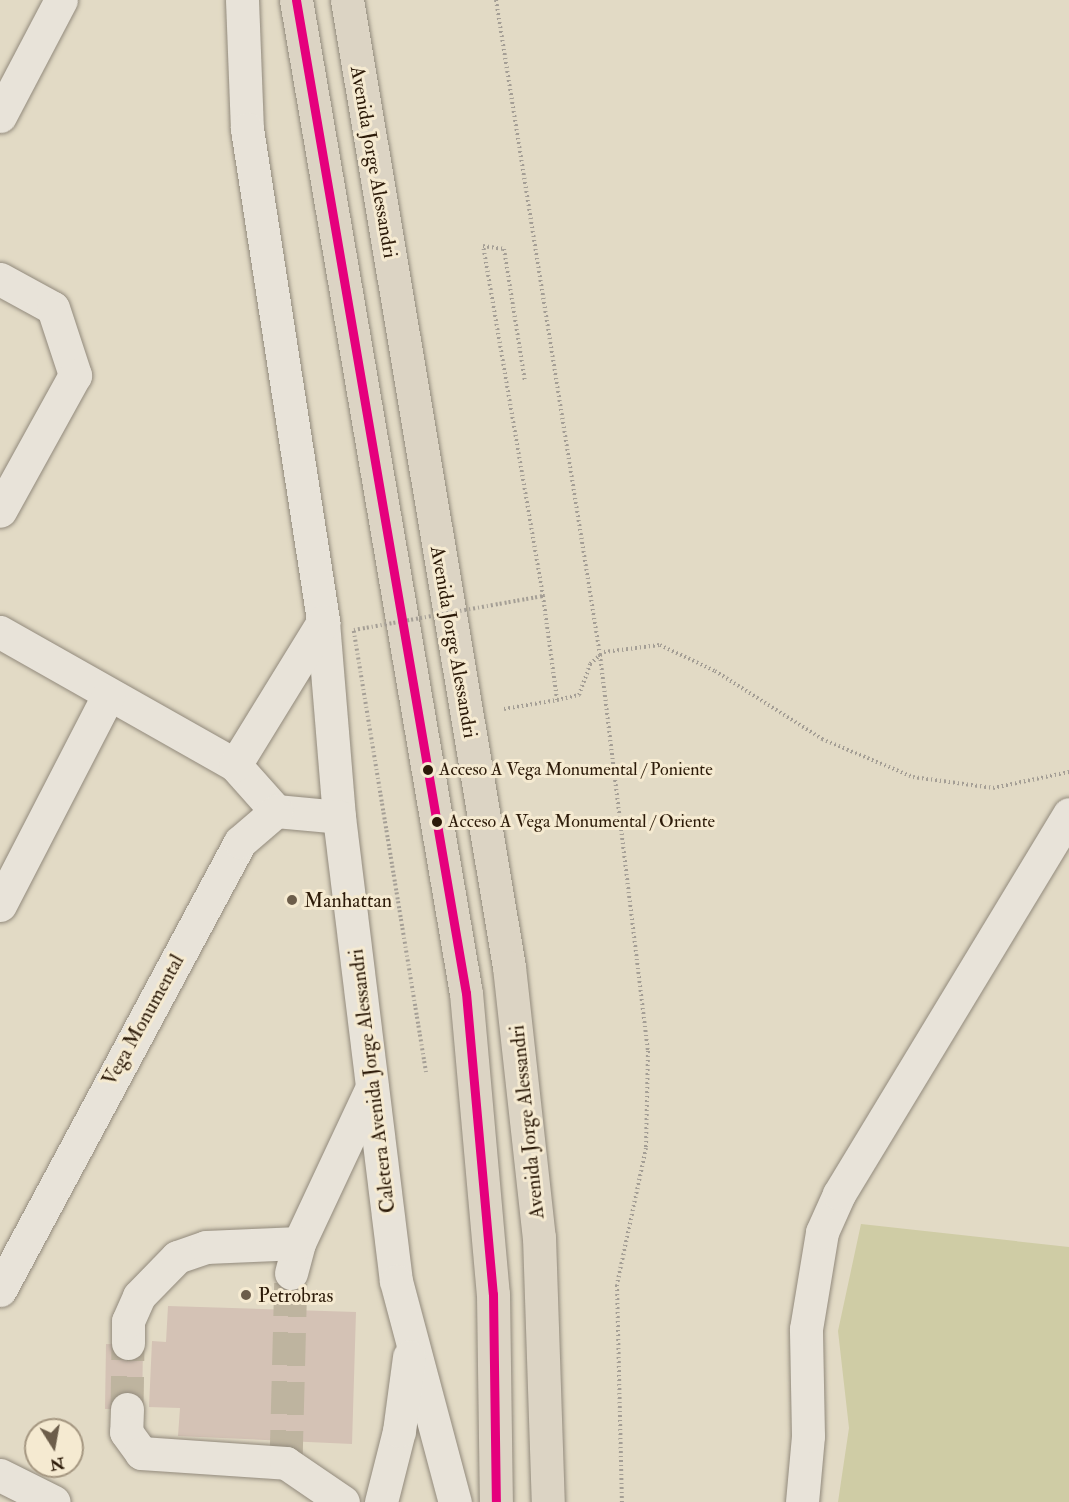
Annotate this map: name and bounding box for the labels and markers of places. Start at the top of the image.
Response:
place label: Acceso A Vega Monumental / Poniente [439,759,713,781]
marker: Acceso A Vega Monumental / Poniente [422,764,434,776]
place label: Acceso A Vega Monumental / Oriente [448,811,715,833]
marker: Acceso A Vega Monumental / Oriente [431,816,443,828]
place label: Manhattan [304,888,392,912]
marker: Manhattan [285,893,299,907]
place label: Petrobras [258,1283,333,1307]
marker: Petrobras [239,1288,253,1302]

